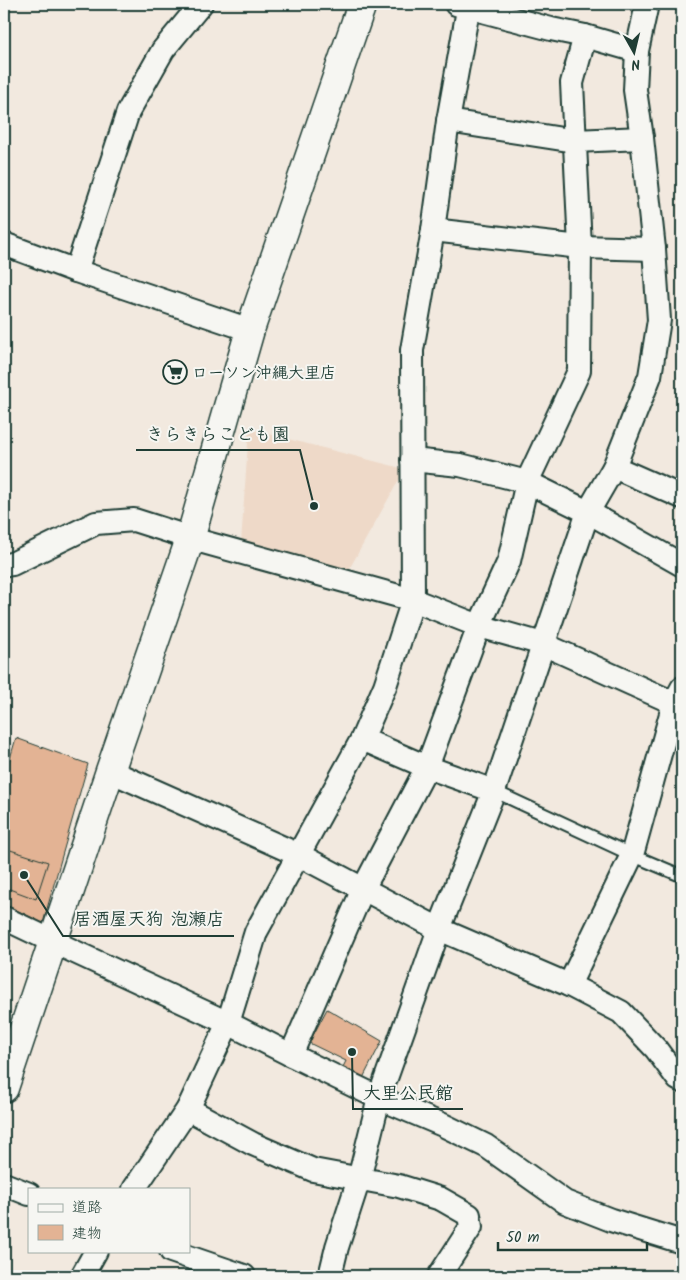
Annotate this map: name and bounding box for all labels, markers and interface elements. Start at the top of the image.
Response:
north arrow [608,28,658,78]
text: N [630,52,642,75]
supermarket icon: ローソン沖縄大里店 [162,359,188,385]
place label: ローソン沖縄大里店 [192,361,336,386]
callout: きらきらこども園 [136,417,300,450]
text: きらきらこども園 [146,421,290,450]
callout: 居酒屋天狗 泡瀬店 [63,903,234,936]
text: 居酒屋天狗 泡瀬店 [74,906,224,935]
callout: 大里公民館 [353,1076,463,1109]
text: 大里公民館 [363,1080,453,1109]
legend [28,1188,190,1252]
text: 道路 [72,1196,102,1220]
scale bar [498,1220,647,1252]
text: 建物 [72,1222,102,1246]
text: 50 m [506,1226,540,1250]

